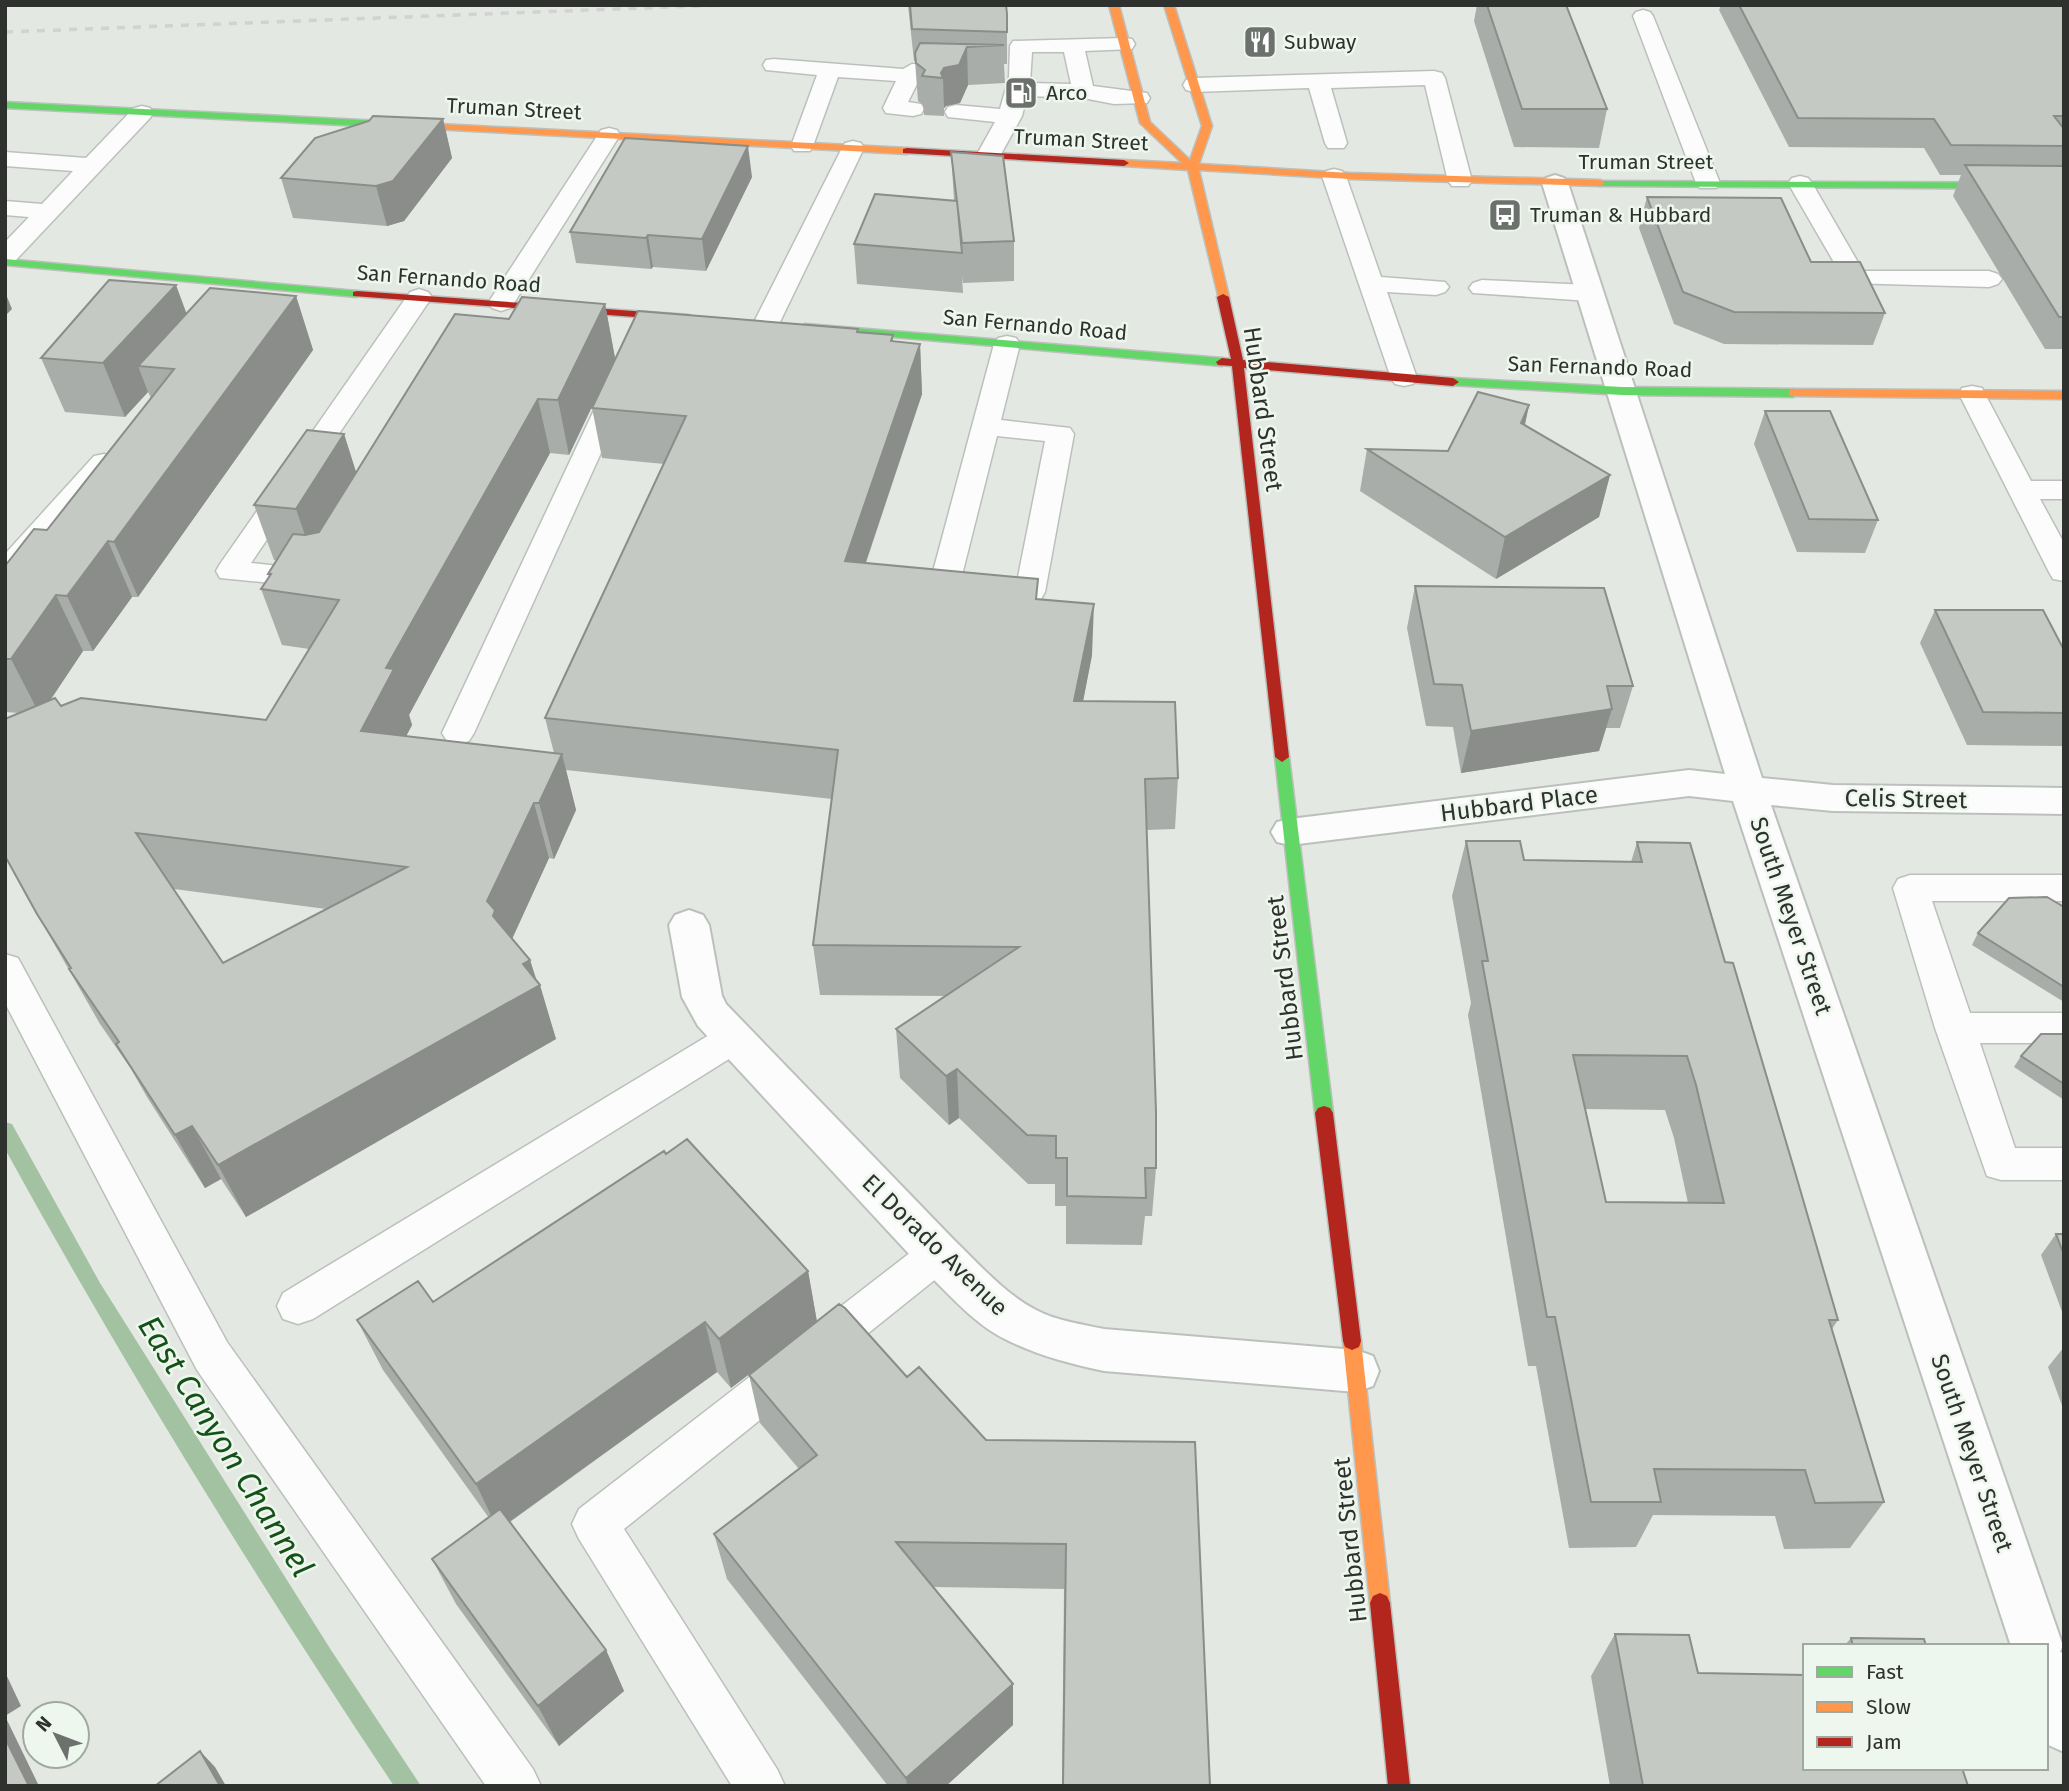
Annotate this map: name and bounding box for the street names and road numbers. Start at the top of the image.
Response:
street label: Truman Street [446,92,582,126]
street label: Truman Street [1013,123,1149,157]
street label: Truman Street [1579,149,1714,175]
street label: San Fernando Road [356,260,542,298]
street label: San Fernando Road [942,304,1128,346]
street label: Hubbard Street [1238,325,1288,493]
street label: San Fernando Road [1507,351,1693,383]
street label: Hubbard Place [1439,780,1599,828]
street label: Celis Street [1844,784,1968,814]
street label: South Meyer Street [1744,813,1838,1019]
street label: Hubbard Street [1261,894,1309,1062]
street label: El Dorado Avenue [856,1168,1014,1322]
street label: South Meyer Street [1925,1350,2019,1556]
street label: Hubbard Street [1327,1456,1373,1624]

